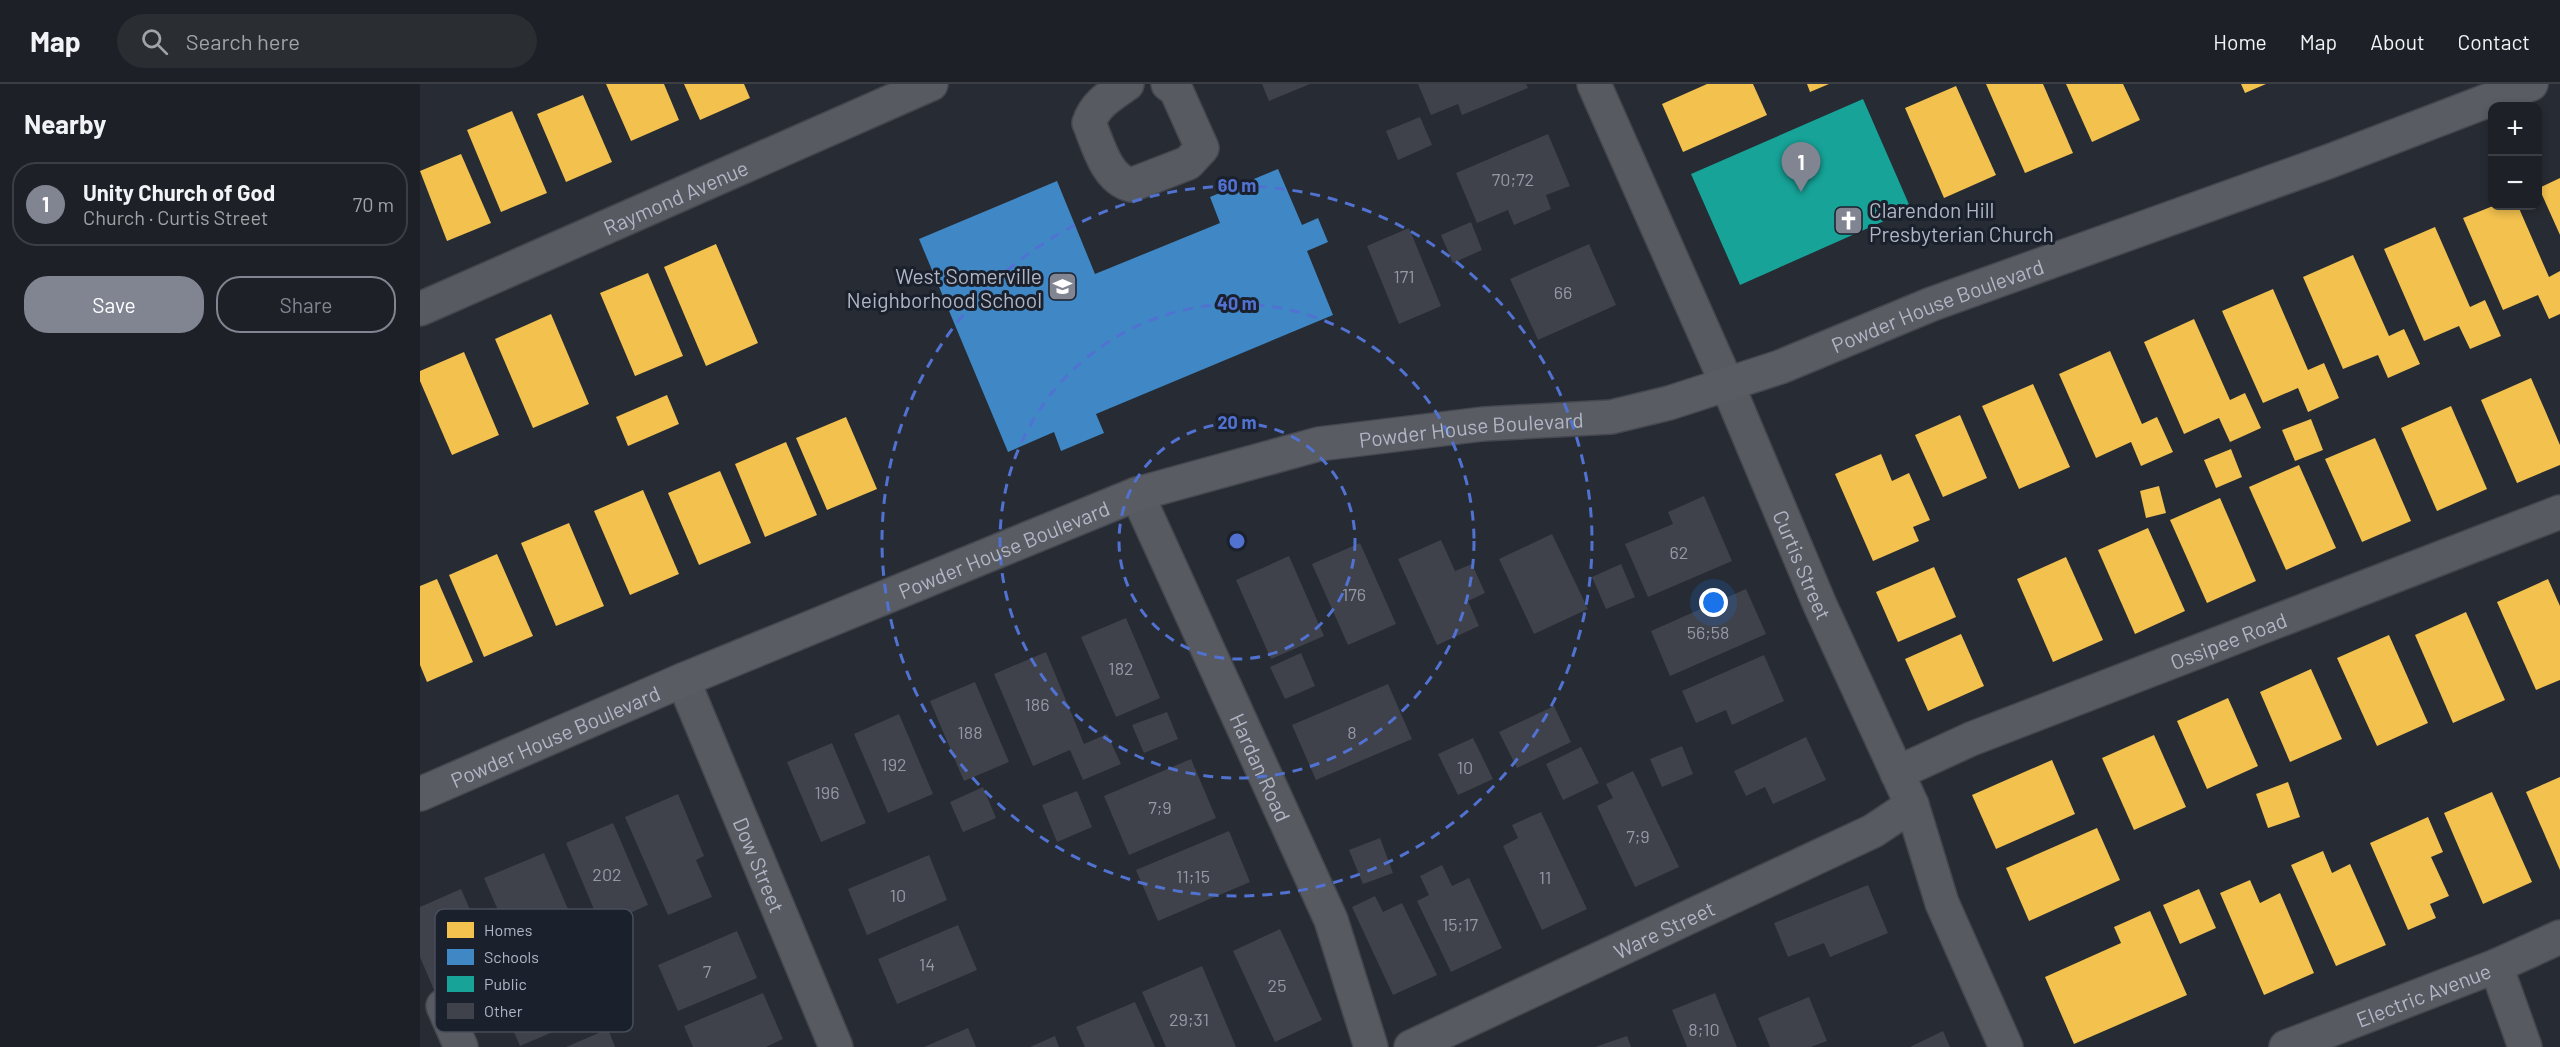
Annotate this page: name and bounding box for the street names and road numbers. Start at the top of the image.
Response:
street label: Raymond Avenue [599,154,752,239]
street label: Powder House Boulevard [1827,253,2047,357]
street label: Powder House Boulevard [1357,406,1584,452]
street label: Powder House Boulevard [894,494,1113,603]
street label: Curtis Street [1769,506,1837,623]
street label: Ossipee Road [2166,606,2290,674]
street label: Powder House Boulevard [446,679,663,792]
street label: Hardan Road [1226,709,1297,825]
street label: Dow Street [729,813,791,916]
street label: Ware Street [1609,895,1718,963]
street label: Electric Avenue [2352,957,2494,1031]

